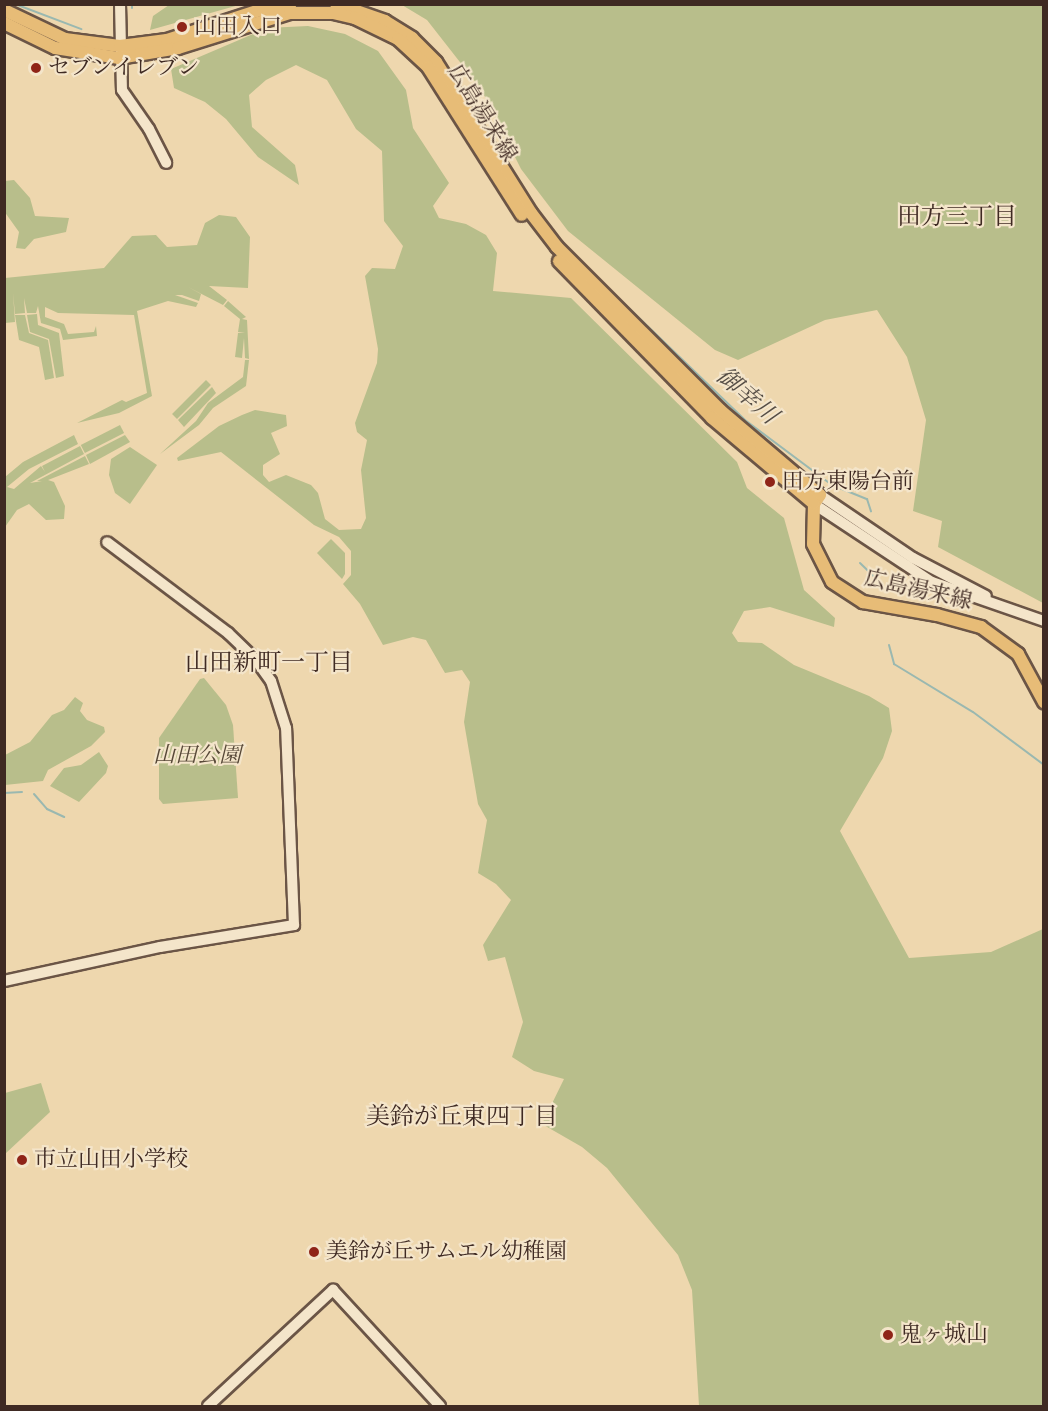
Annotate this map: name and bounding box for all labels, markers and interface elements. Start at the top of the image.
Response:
place label: 山田入口 [194,14,282,40]
marker: 山田入口 [175,20,189,34]
place label: セブンイレブン [48,55,202,81]
street label: 広島湯来線 [442,59,522,167]
marker: セブンイレブン [29,61,43,75]
district label: 田方三丁目 [897,203,1017,231]
water label: 御幸川 [710,362,784,430]
place label: 田方東陽台前 [782,469,914,495]
marker: 田方東陽台前 [763,475,777,489]
street label: 広島湯来線 [861,565,975,615]
district label: 山田新町一丁目 [185,649,353,677]
park label: 山田公園 [153,743,241,769]
district label: 美鈴が丘東四丁目 [366,1103,558,1131]
place label: 市立山田小学校 [34,1147,188,1173]
marker: 市立山田小学校 [15,1153,29,1167]
place label: 美鈴が丘サムエル幼稚園 [326,1239,568,1265]
marker: 美鈴が丘サムエル幼稚園 [307,1245,321,1259]
place label: 鬼ヶ城山 [900,1322,988,1348]
marker: 鬼ヶ城山 [881,1328,895,1342]

